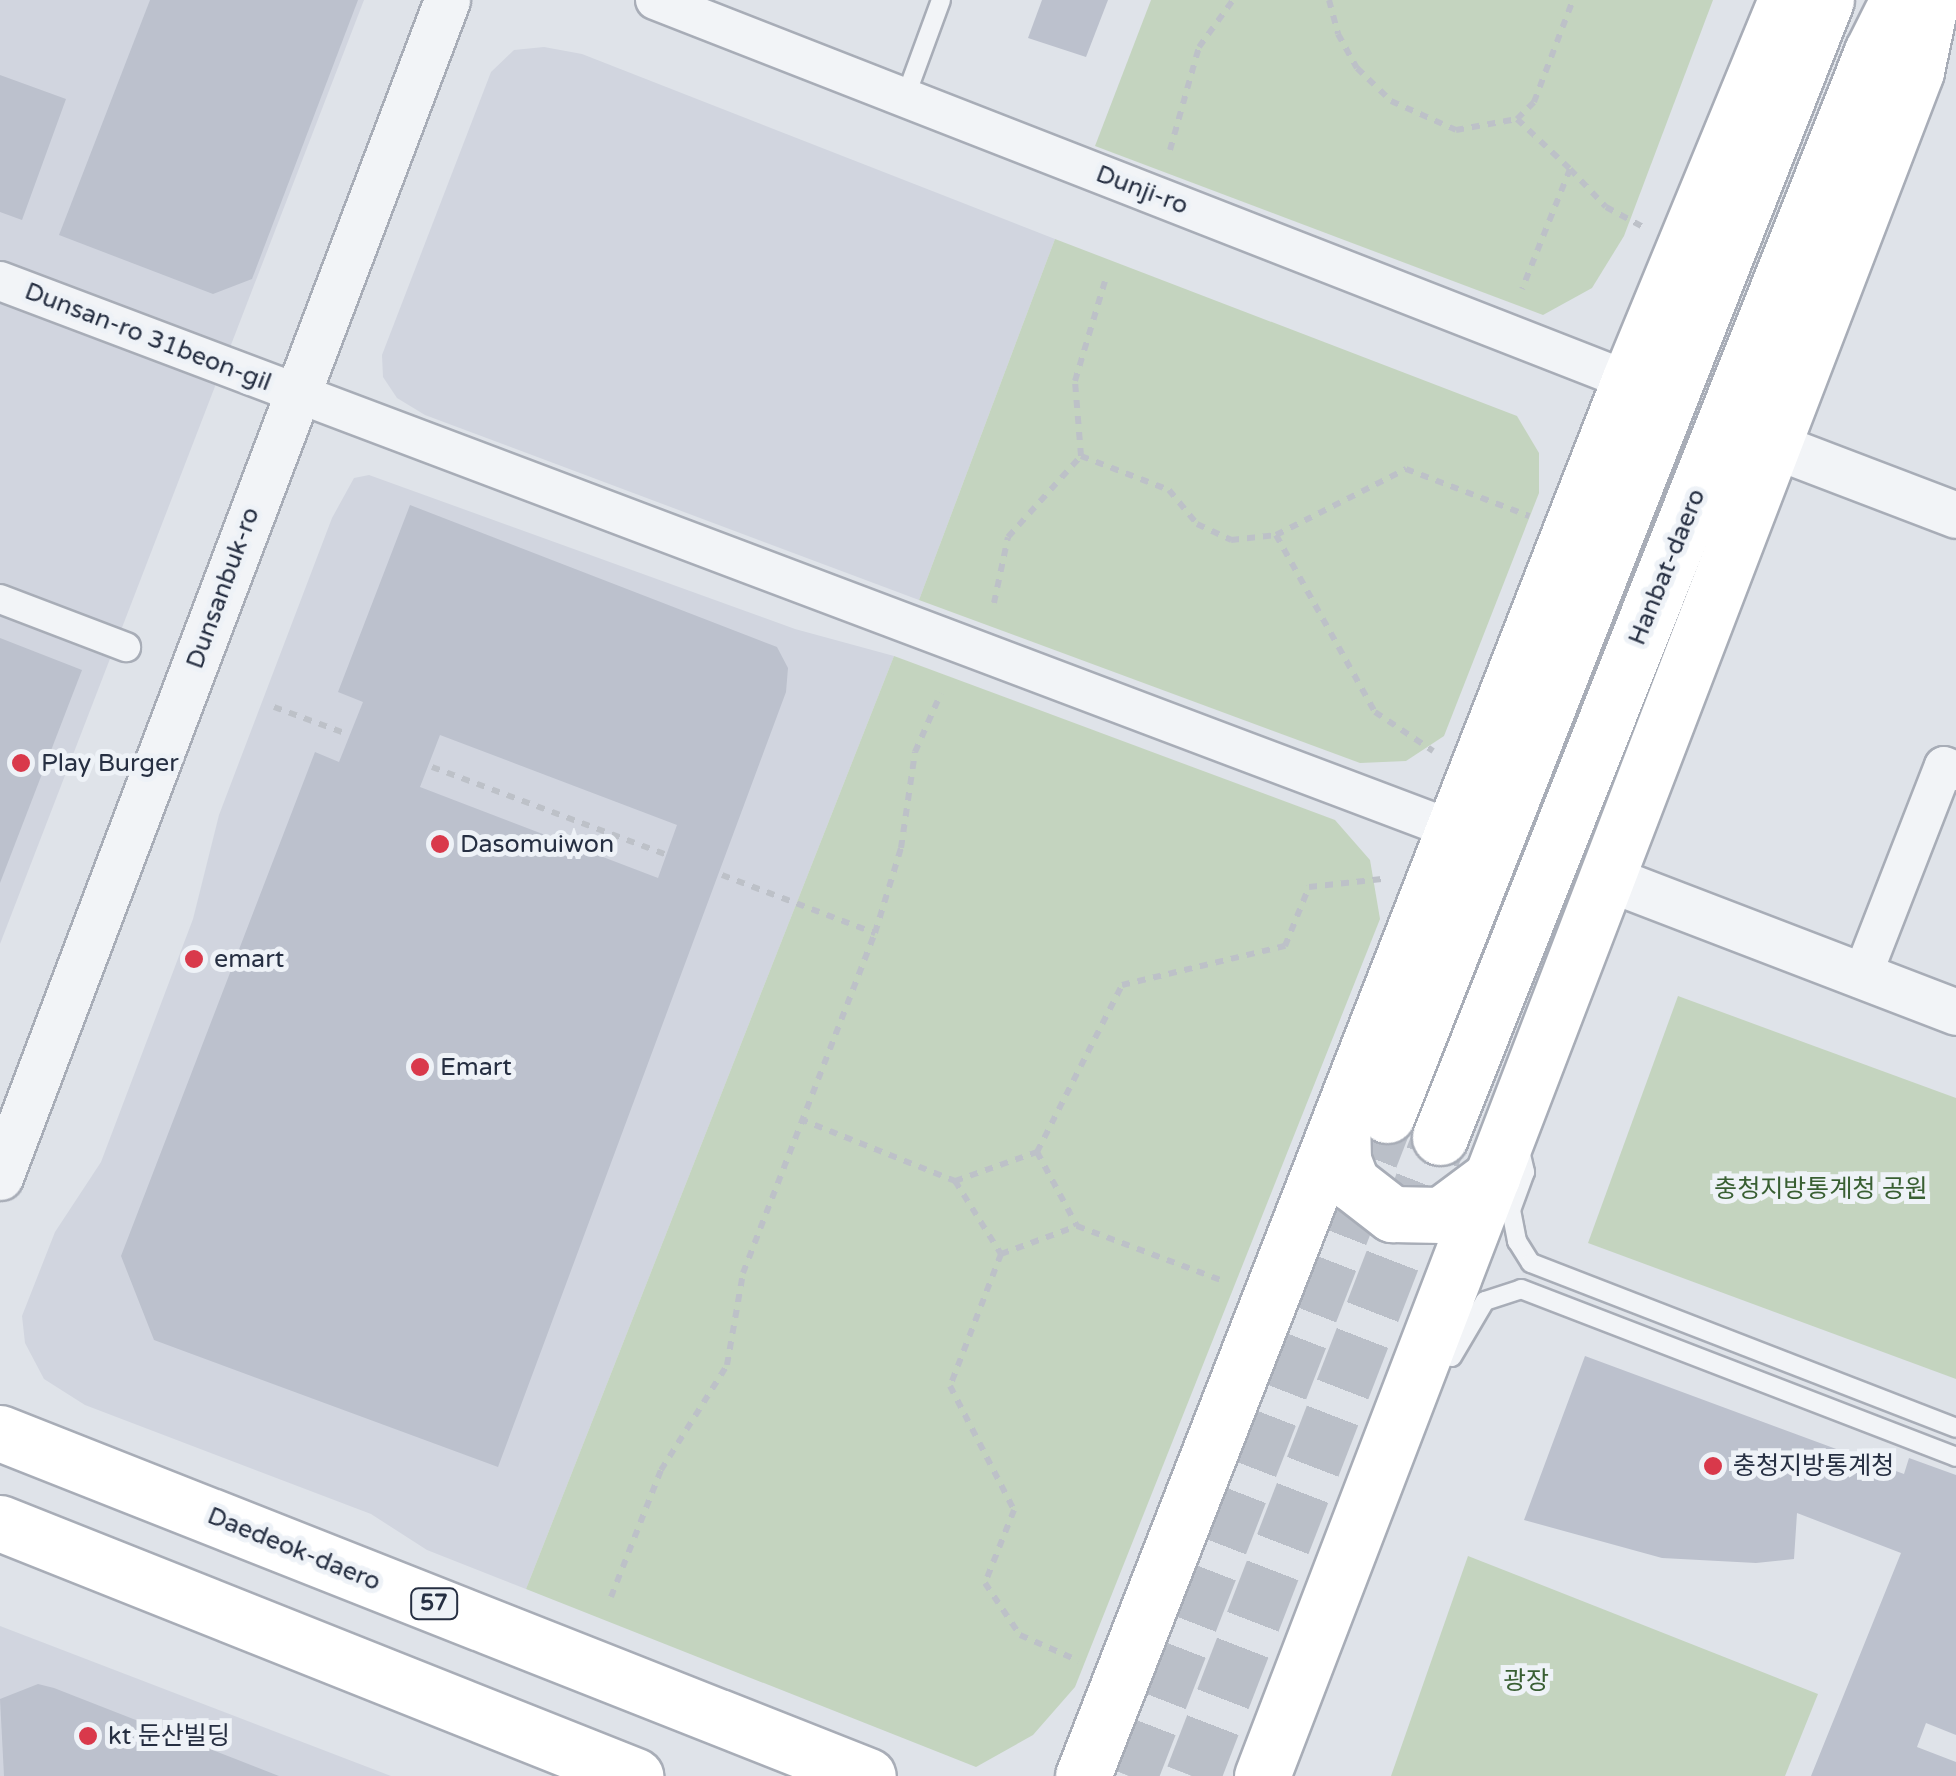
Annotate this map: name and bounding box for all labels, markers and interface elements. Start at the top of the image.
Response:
street label: Dunji-ro [1092,159,1192,221]
street label: Dunsan-ro 31beon-gil [21,276,275,398]
street label: Hanbat-daero [1622,485,1712,649]
street label: Dunsanbuk-ro [180,503,266,673]
place label: Play Burger [41,748,179,778]
marker: Play Burger [10,752,32,774]
place label: Dasomuiwon [460,829,614,859]
marker: Dasomuiwon [429,833,451,855]
place label: emart [214,944,284,974]
marker: emart [183,948,205,970]
place label: Emart [440,1052,512,1082]
marker: Emart [409,1056,431,1078]
park label: 충청지방통계청 공원 [1714,1174,1928,1204]
place label: 충청지방통계청 [1733,1451,1894,1481]
marker: 충청지방통계청 [1702,1455,1724,1477]
street label: Daedeok-daero [203,1501,385,1597]
road number: 57 [409,1587,459,1621]
park label: 광장 [1503,1666,1549,1696]
place label: kt 둔산빌딩 [108,1721,230,1751]
marker: kt 둔산빌딩 [77,1725,99,1747]

